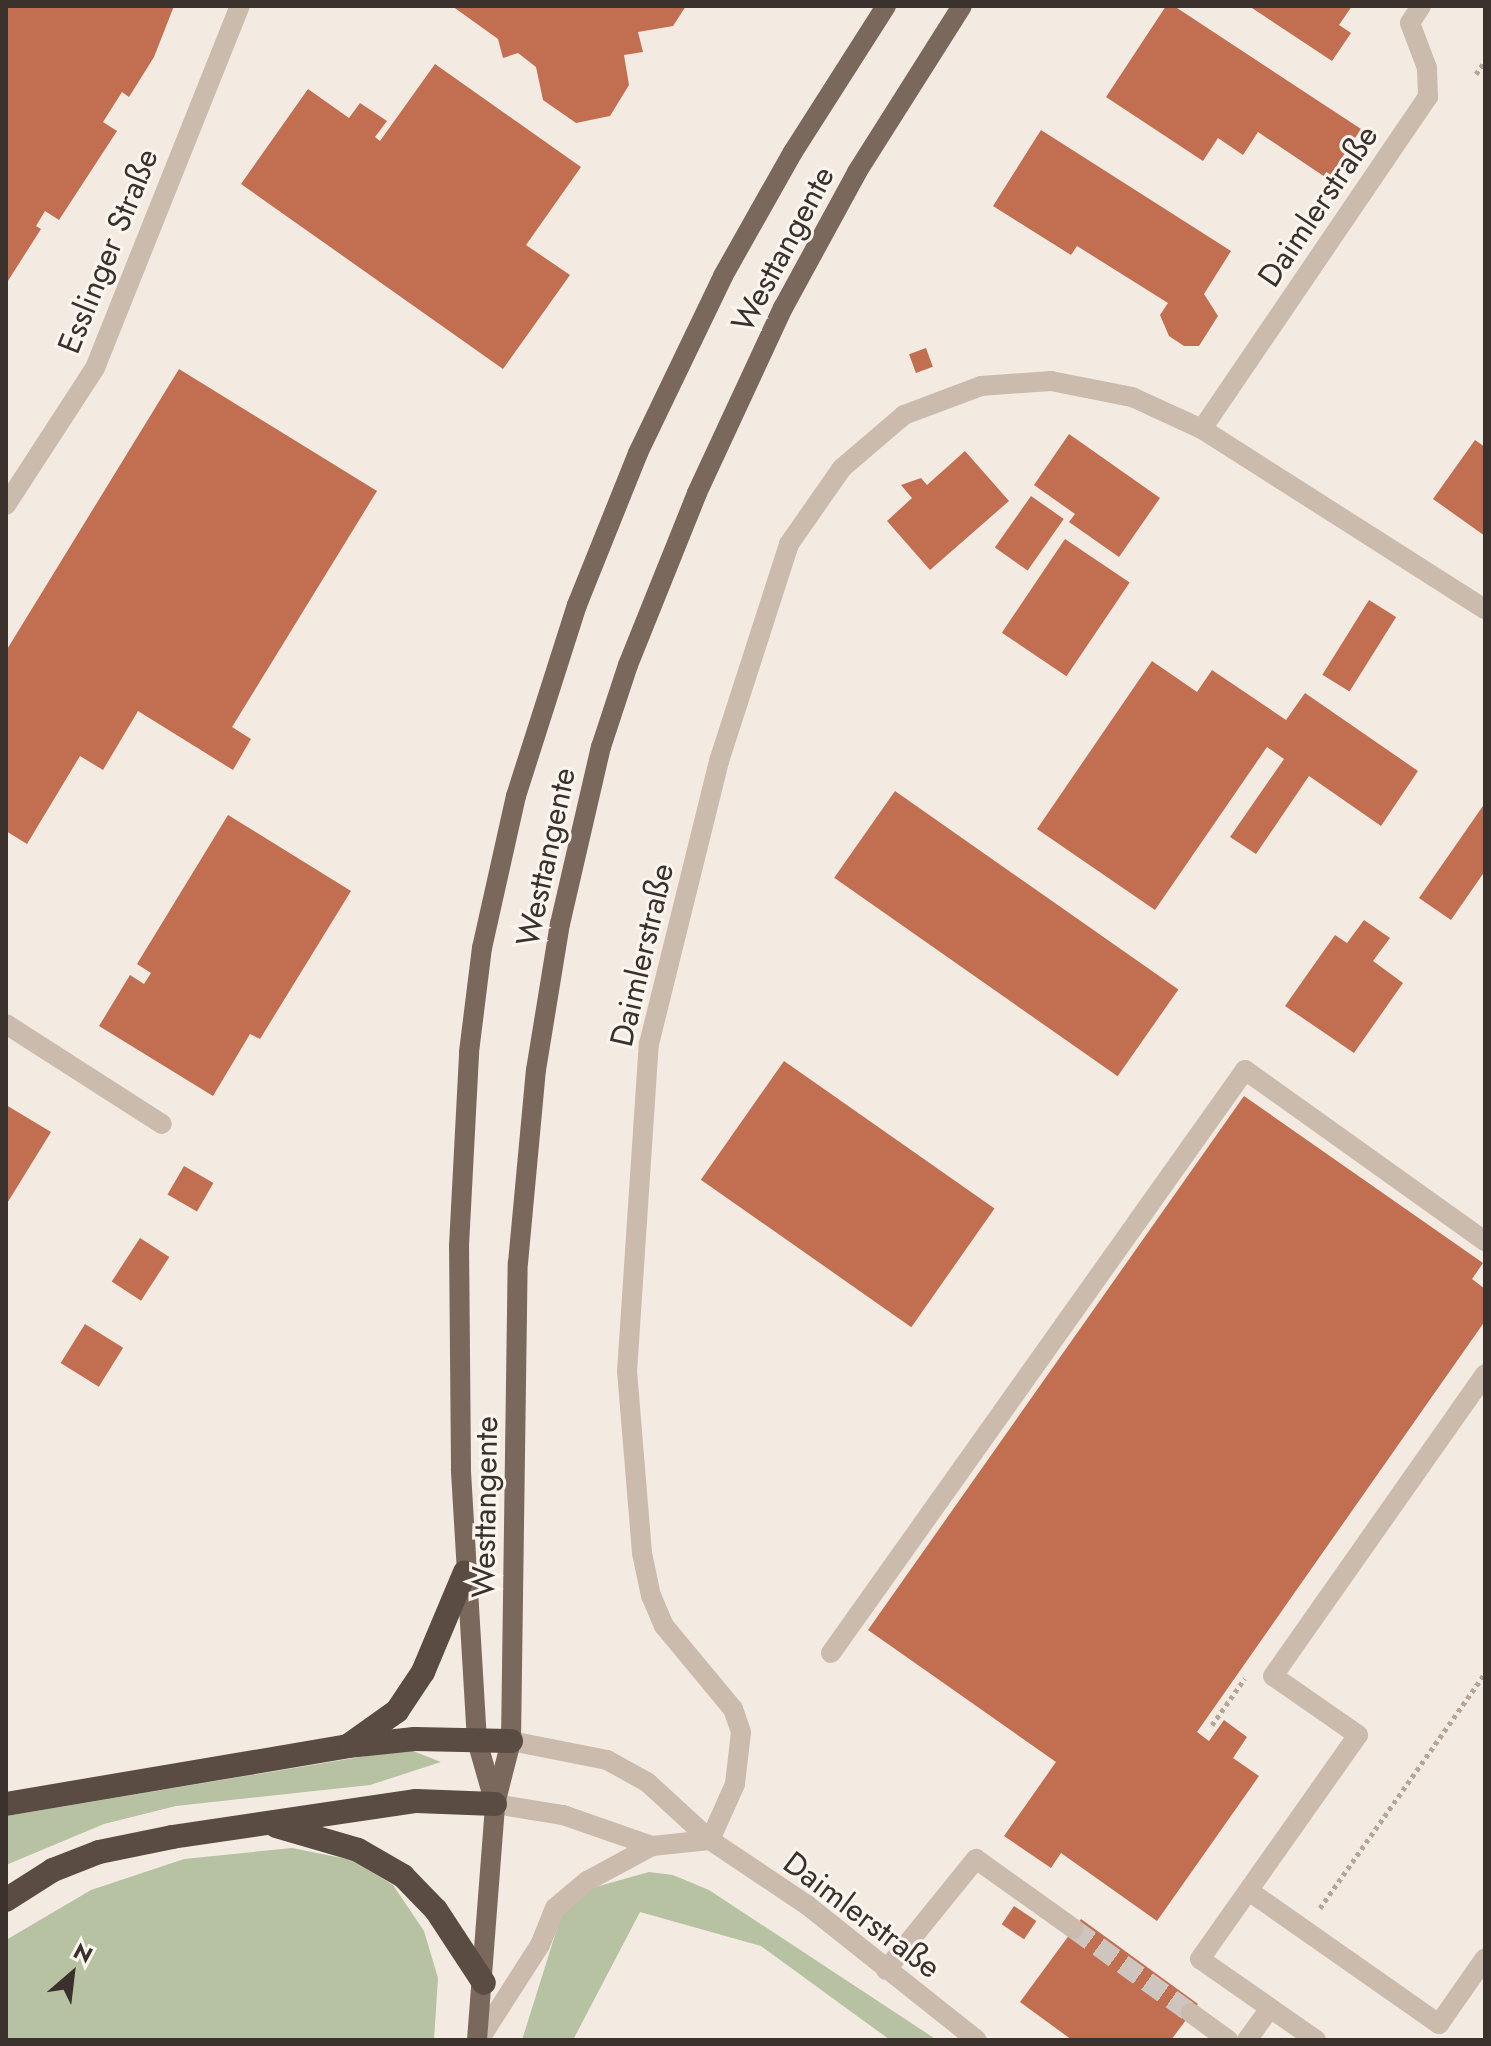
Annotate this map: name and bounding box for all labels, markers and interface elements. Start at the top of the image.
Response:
street label: Daimlerstraße [1250,118,1386,294]
street label: Esslinger Straße [49,143,167,359]
street label: Westtangente [723,160,843,338]
street label: Westtangente [508,764,584,950]
street label: Daimlerstraße [602,860,682,1050]
street label: Westtangente [464,1416,506,1598]
street label: Daimlerstraße [776,1843,948,1987]
north arrow [32,1934,112,2014]
text: N [68,1935,98,1971]

